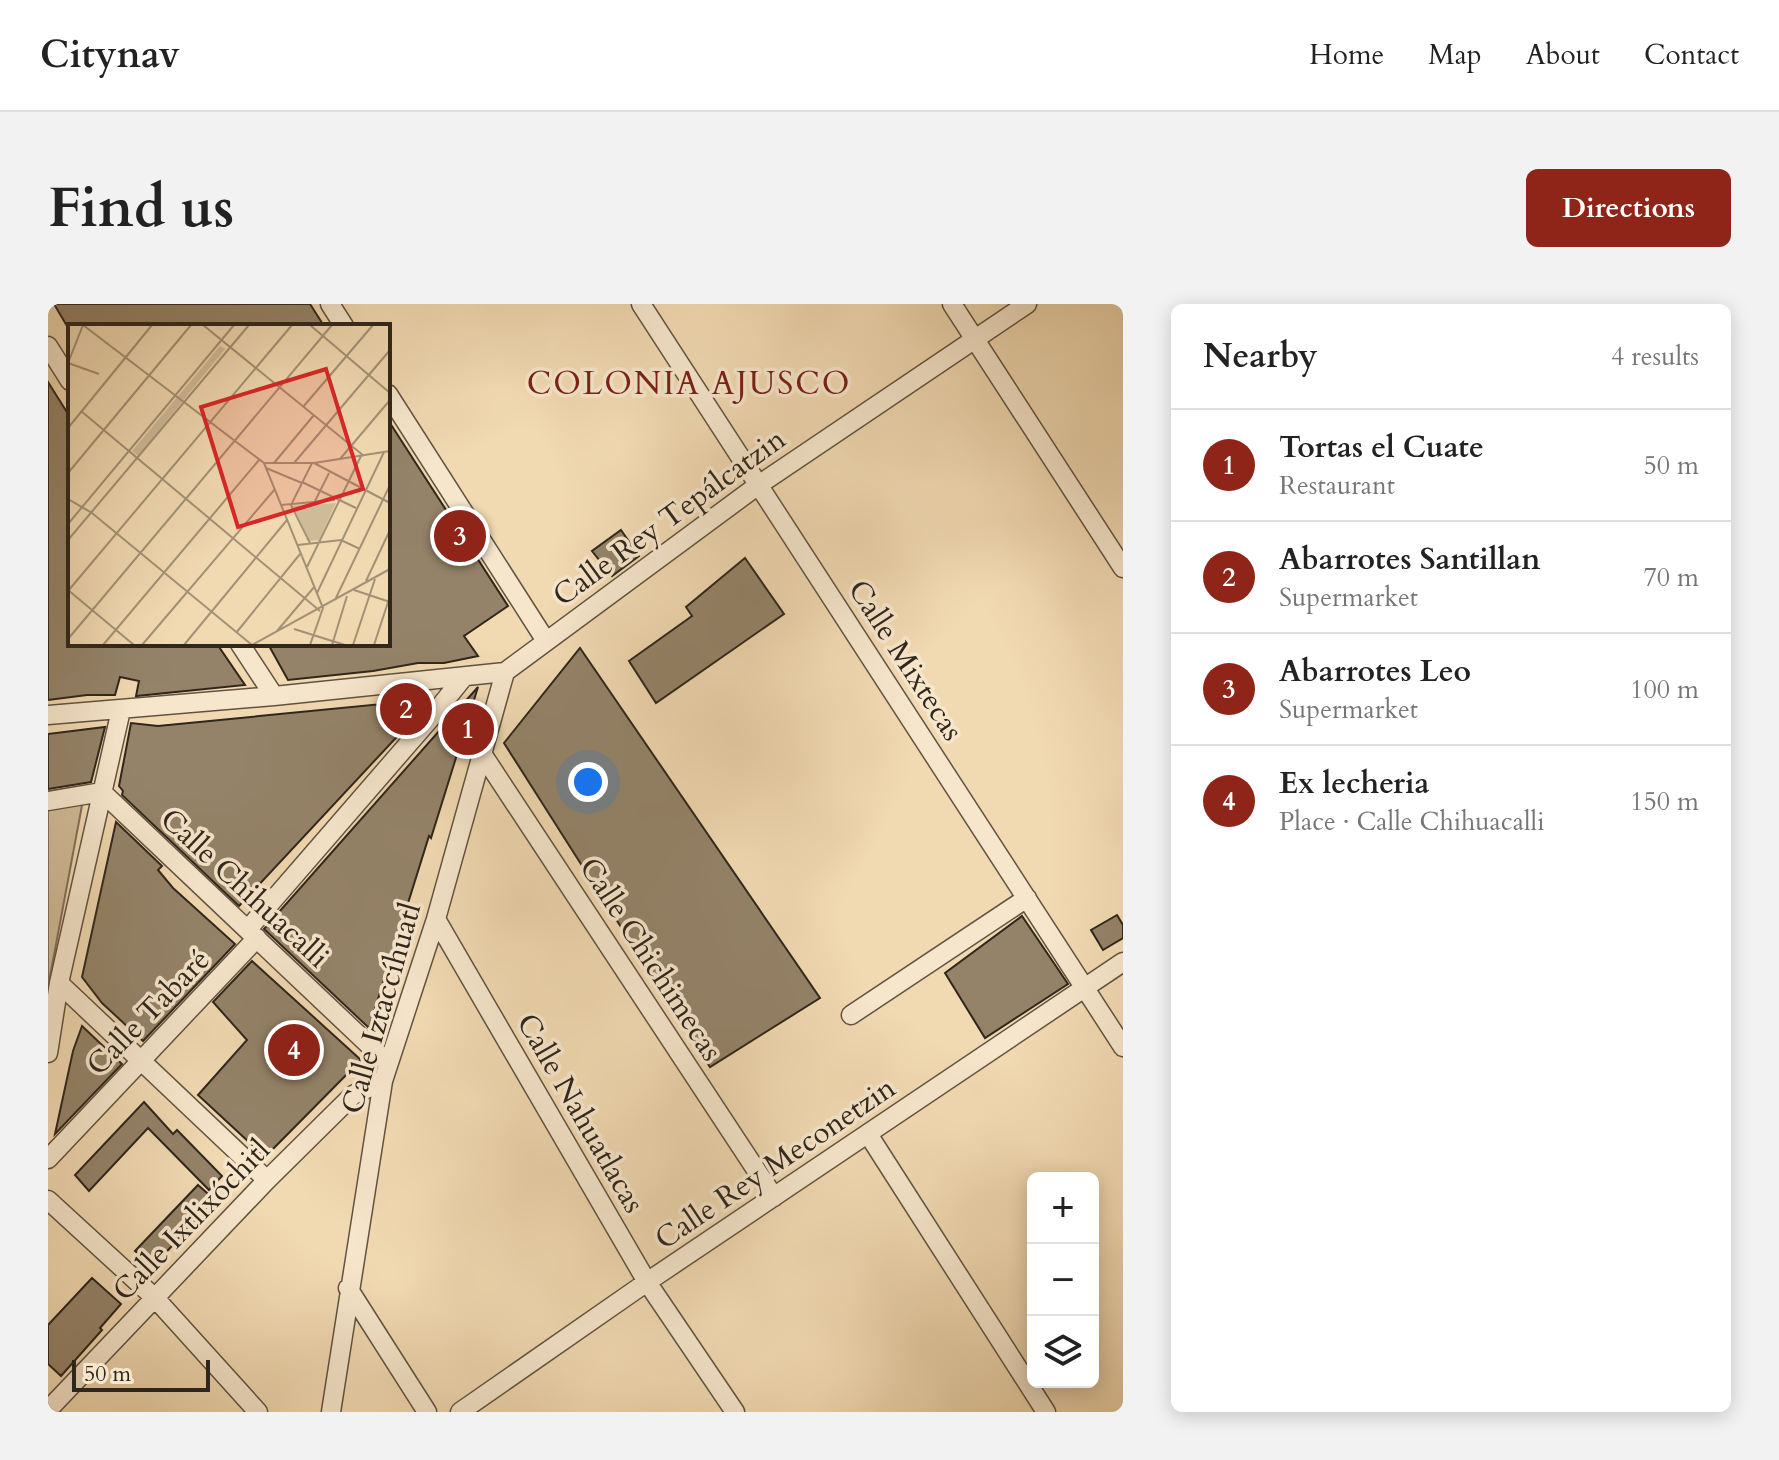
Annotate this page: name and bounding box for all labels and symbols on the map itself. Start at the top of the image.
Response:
inset map [68,324,390,646]
district label: COLONIA AJUSCO [527,362,851,406]
street label: Calle Rey Tepálcatzin [545,419,794,616]
pin: 3 [434,506,486,566]
street label: Calle Mixtecas [838,572,973,749]
pin: 2 [380,679,432,739]
pin: 1 [442,699,494,759]
your location [568,762,608,802]
street label: Calle Chihuacalli [151,799,338,977]
street label: Calle Chichimecas [569,850,732,1069]
street label: Calle Iztaccíhuatl [332,897,431,1118]
street label: Calle Tabaré [78,940,219,1085]
street label: Calle Nahuatlacas [507,1006,654,1221]
pin: 4 [268,1020,320,1080]
street label: Calle Rey Meconetzin [647,1068,904,1259]
street label: Calle Ixtlixóchitl [104,1130,279,1310]
scale bar [72,1356,210,1392]

